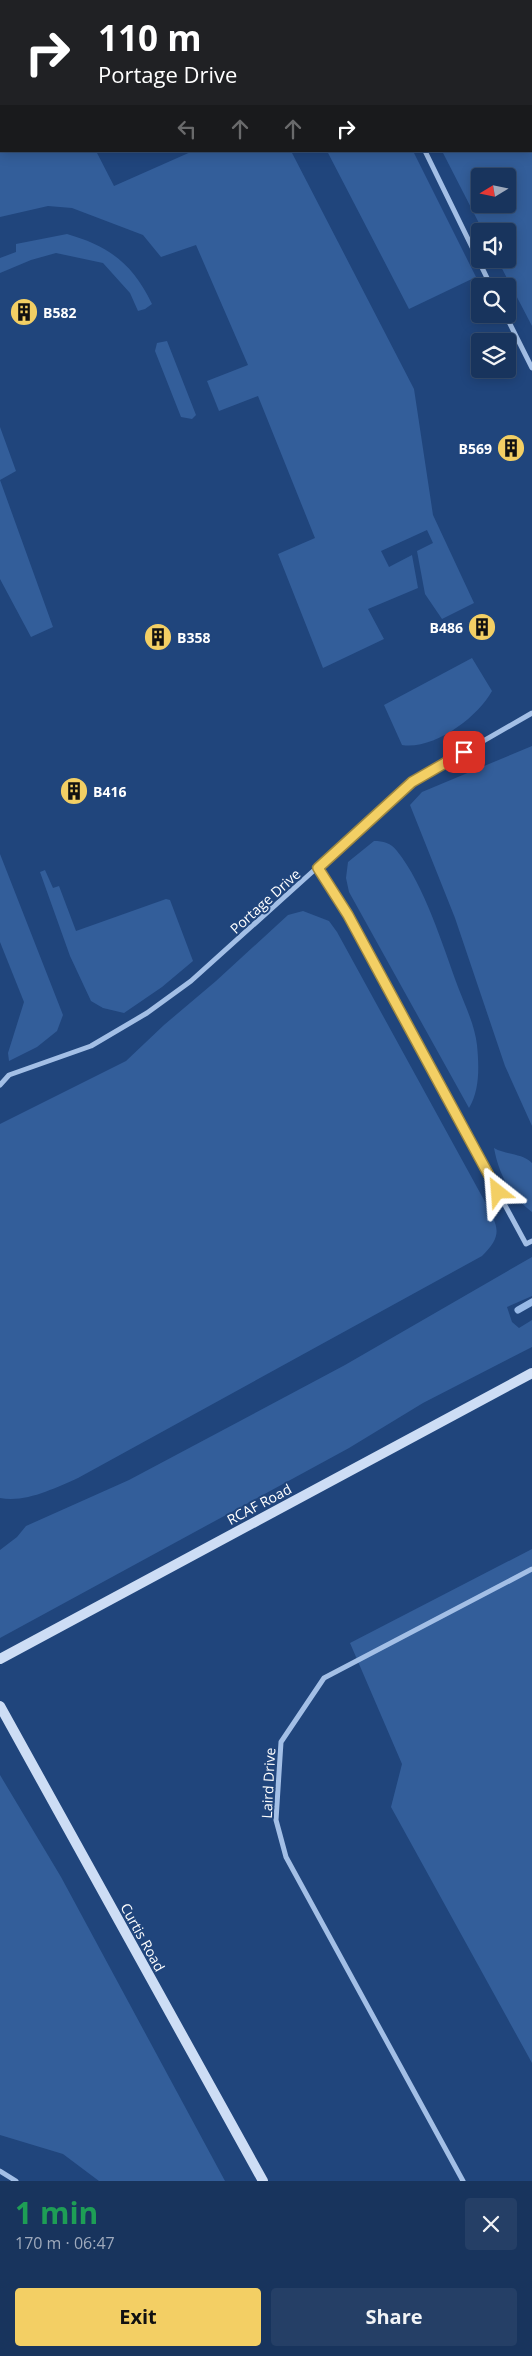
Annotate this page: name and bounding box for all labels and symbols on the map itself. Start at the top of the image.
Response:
north arrow [471,168,516,212]
building icon: B582 [9,297,39,327]
place label: B582 [43,303,76,322]
building icon: B569 [496,433,526,463]
place label: B569 [459,439,492,458]
building icon: B486 [467,612,497,642]
place label: B486 [430,618,463,637]
building icon: B358 [143,622,173,652]
place label: B358 [177,628,210,647]
pin [443,731,485,773]
building icon: B416 [59,776,89,806]
place label: B416 [93,782,126,801]
street label: Portage Drive [226,864,304,938]
position arrow [471,1165,523,1217]
street label: RCAF Road [223,1479,295,1529]
street label: Laird Drive [257,1747,279,1819]
street label: Curtis Road [116,1899,170,1975]

